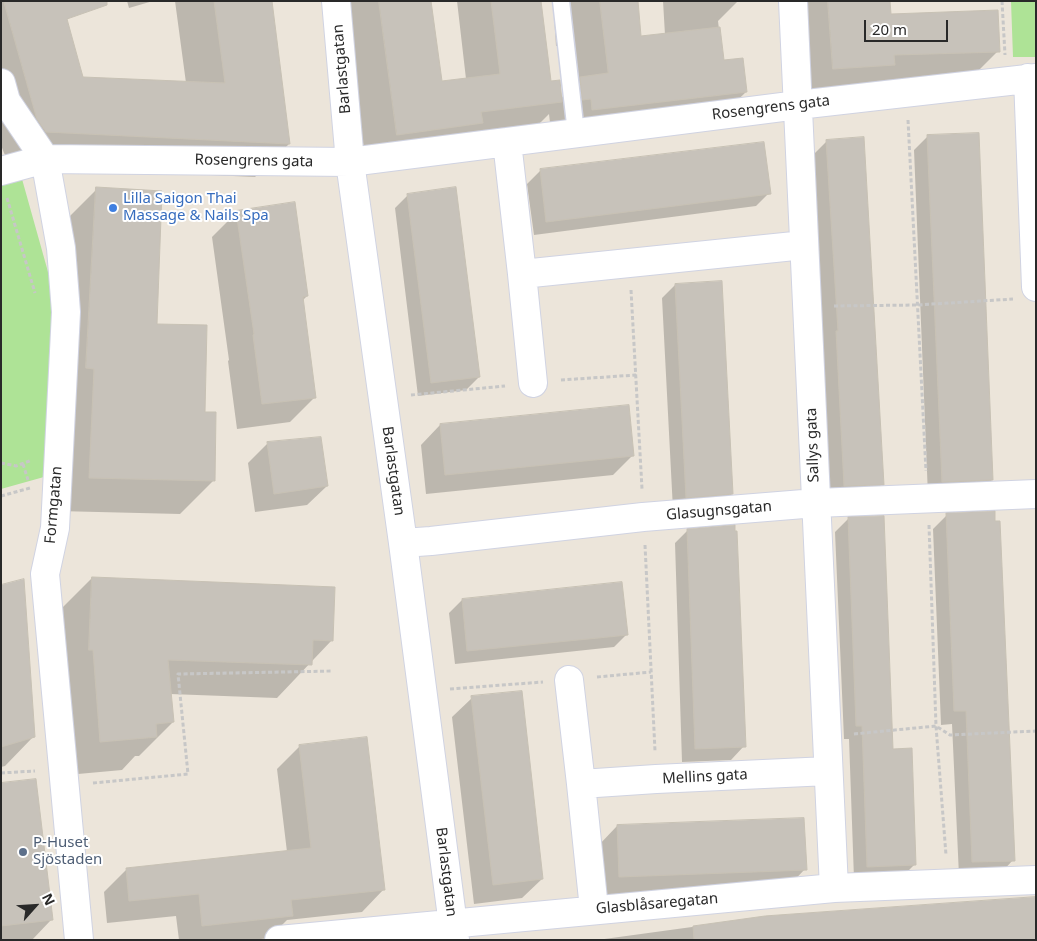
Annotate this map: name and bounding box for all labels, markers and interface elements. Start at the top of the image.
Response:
scale bar [867,10,951,42]
text: 20 m [872,19,907,39]
street label: Barlastgatan [329,23,355,115]
street label: Rosengrens gata [711,92,831,124]
street label: Rosengrens gata [194,151,314,171]
place label: Lilla Saigon Thai Massage & Nails Spa [123,190,269,225]
marker: Lilla Saigon Thai Massage & Nails Spa [107,202,119,214]
street label: Sallys gata [803,407,823,483]
street label: Barlastgatan [378,425,408,517]
street label: Formgatan [42,465,66,545]
street label: Glasugnsgatan [665,497,773,525]
street label: Mellins gata [662,766,748,788]
street label: Barlastgatan [432,826,460,918]
place label: P-Huset Sjöstaden [33,834,102,869]
marker: P-Huset Sjöstaden [17,846,29,858]
north arrow [10,881,60,931]
text: N [38,890,60,908]
street label: Glasblåsaregatan [595,890,719,918]

